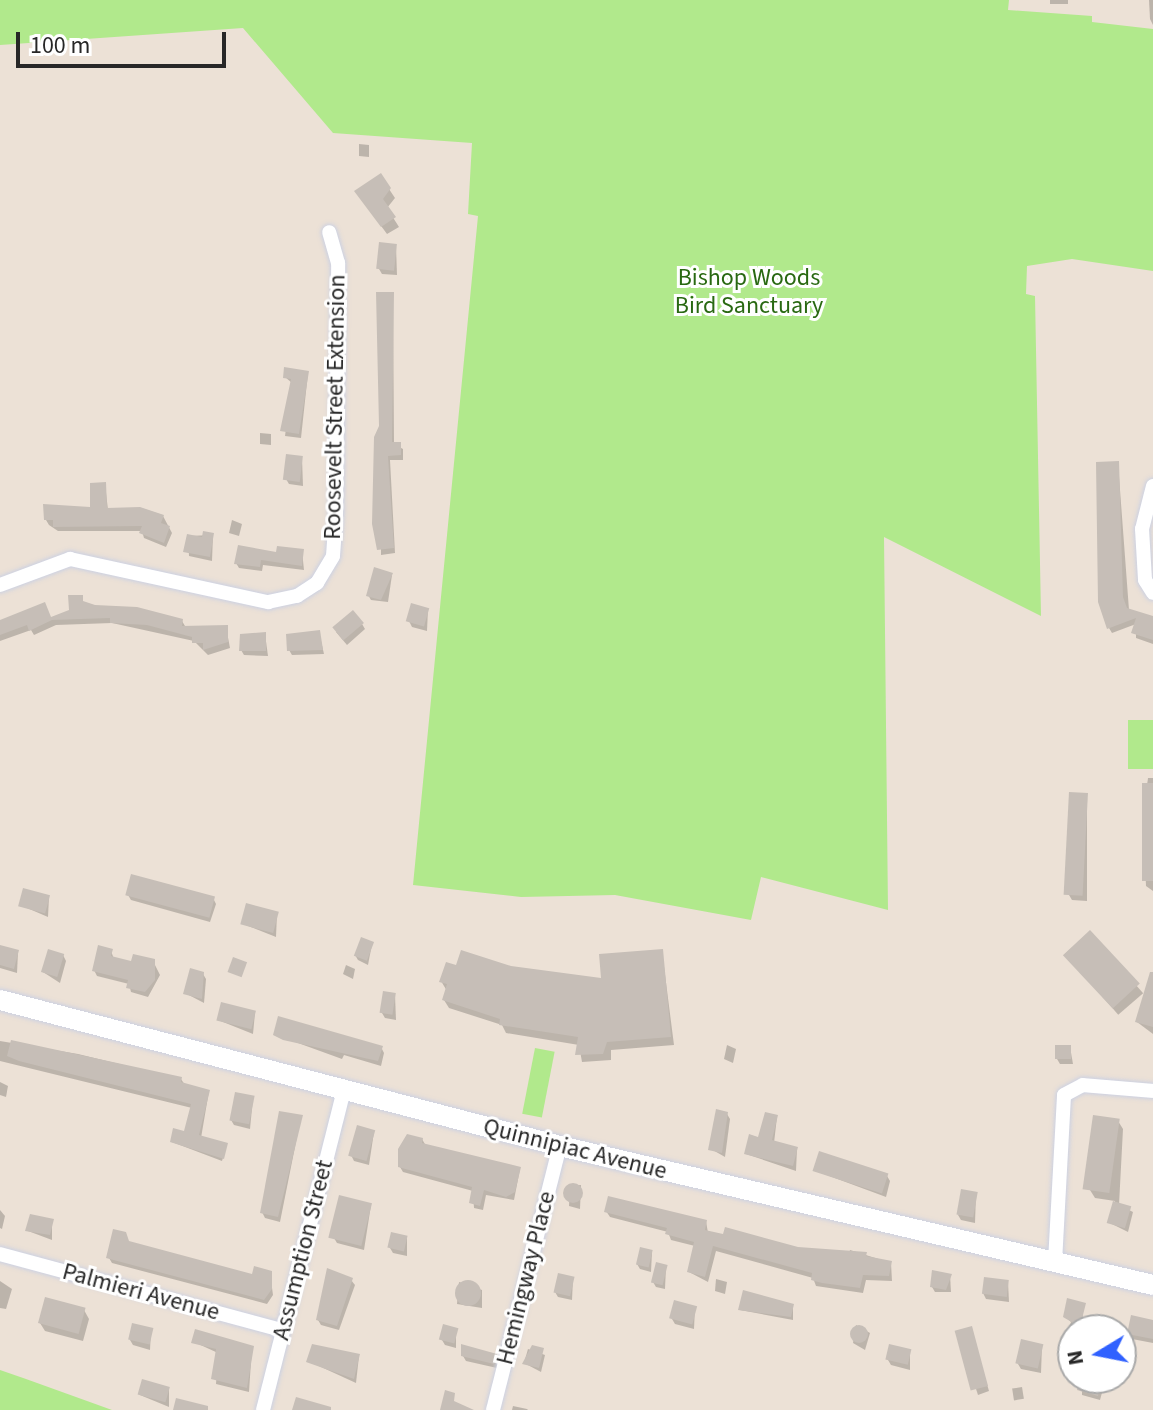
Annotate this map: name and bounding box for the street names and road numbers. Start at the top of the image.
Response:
street label: Roosevelt Street Extension [318,274,352,540]
street label: Quinnipiac Avenue [480,1112,670,1186]
street label: Assumption Street [267,1157,339,1343]
street label: Hemingway Place [491,1188,561,1368]
street label: Palmieri Avenue [59,1257,223,1327]

